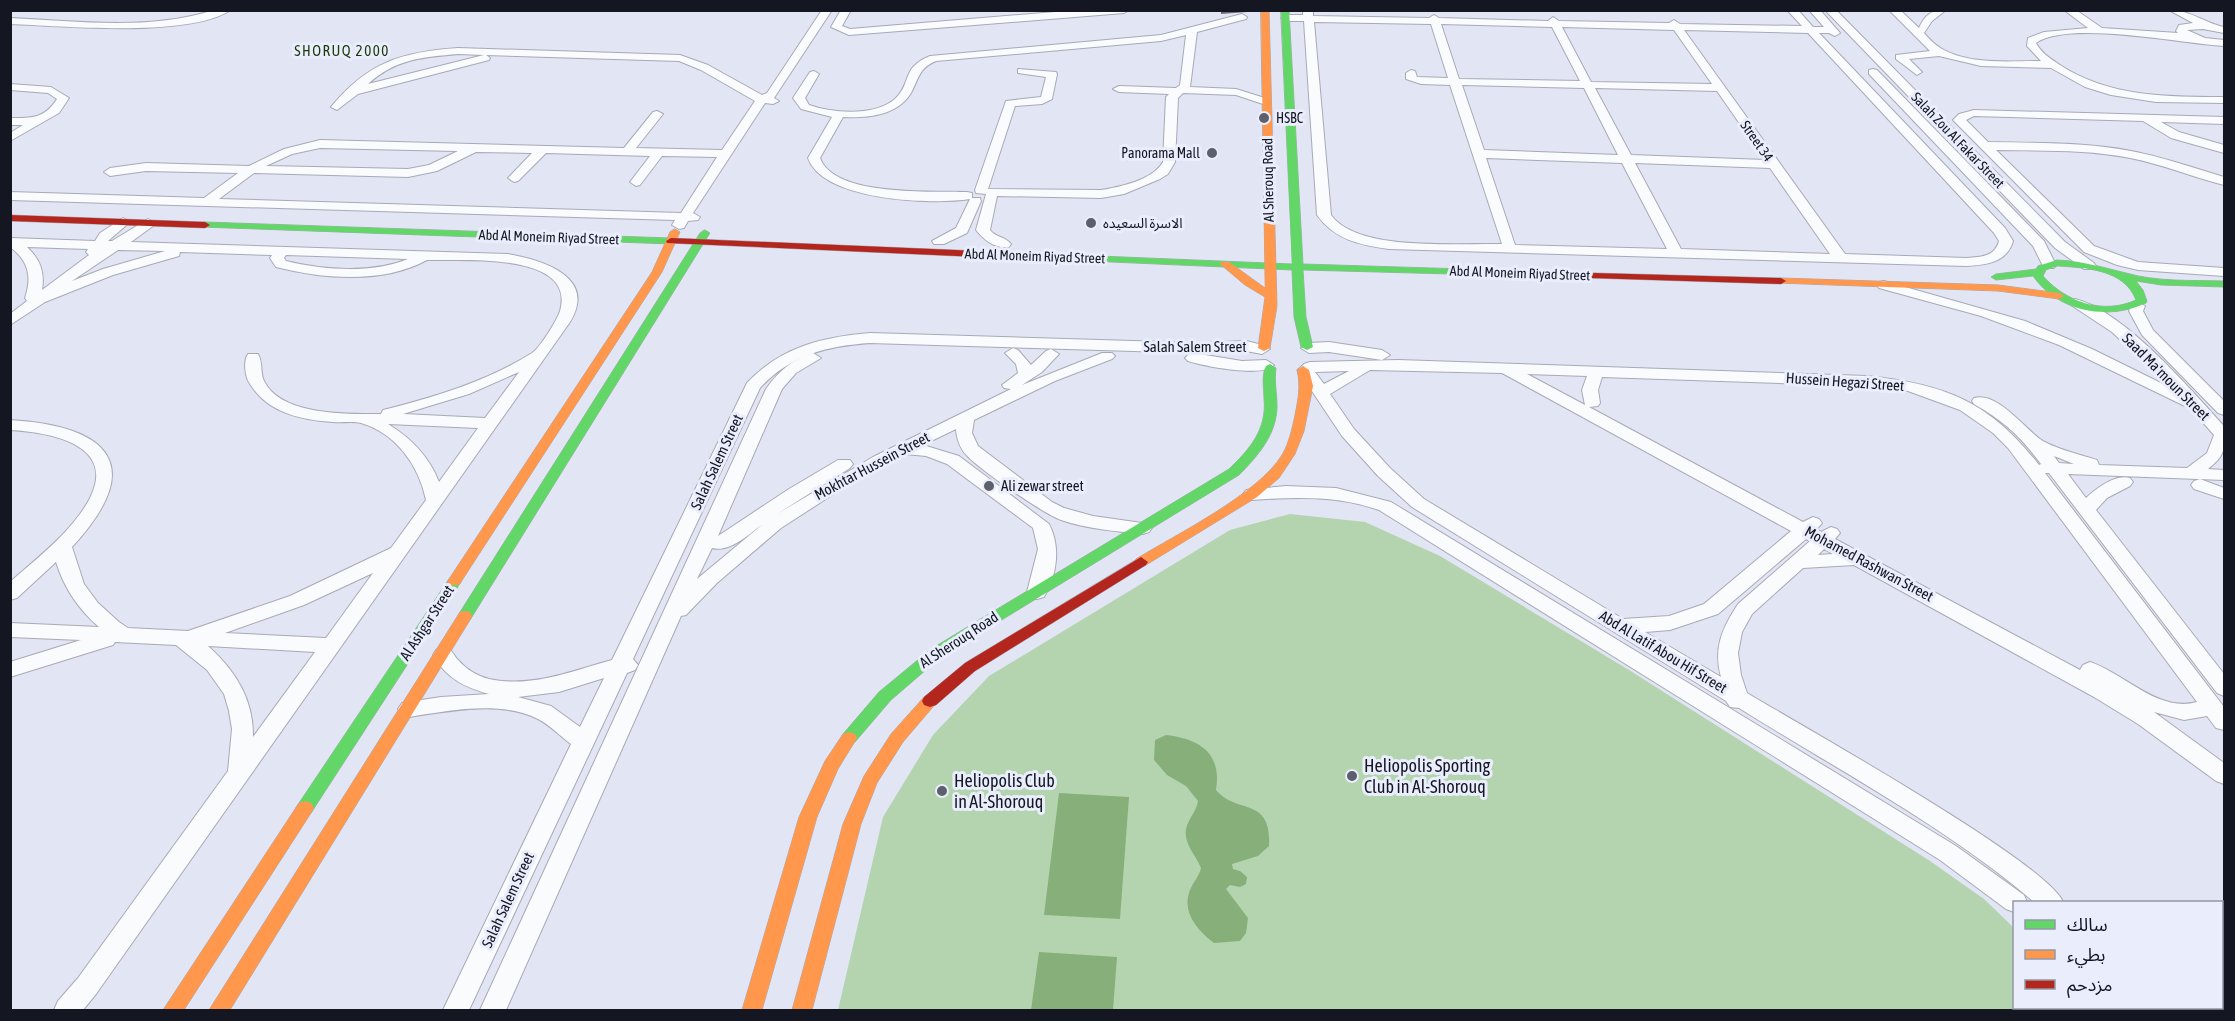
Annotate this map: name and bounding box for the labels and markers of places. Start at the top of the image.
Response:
place label: HSBC [1276,110,1304,126]
marker: HSBC [1257,111,1271,125]
place label: Panorama Mall [1121,145,1200,161]
marker: Panorama Mall [1205,146,1219,160]
place label: الاسرة السعيده [1103,215,1183,232]
marker: الاسرة السعيده [1084,216,1098,230]
place label: Ali zewar street [1001,477,1084,494]
marker: Ali zewar street [982,479,996,493]
place label: Heliopolis Sporting Club in Al-Shorouq [1364,755,1490,797]
marker: Heliopolis Sporting Club in Al-Shorouq [1345,769,1359,783]
place label: Heliopolis Club in Al-Shorouq [954,770,1055,812]
marker: Heliopolis Club in Al-Shorouq [935,784,949,798]

